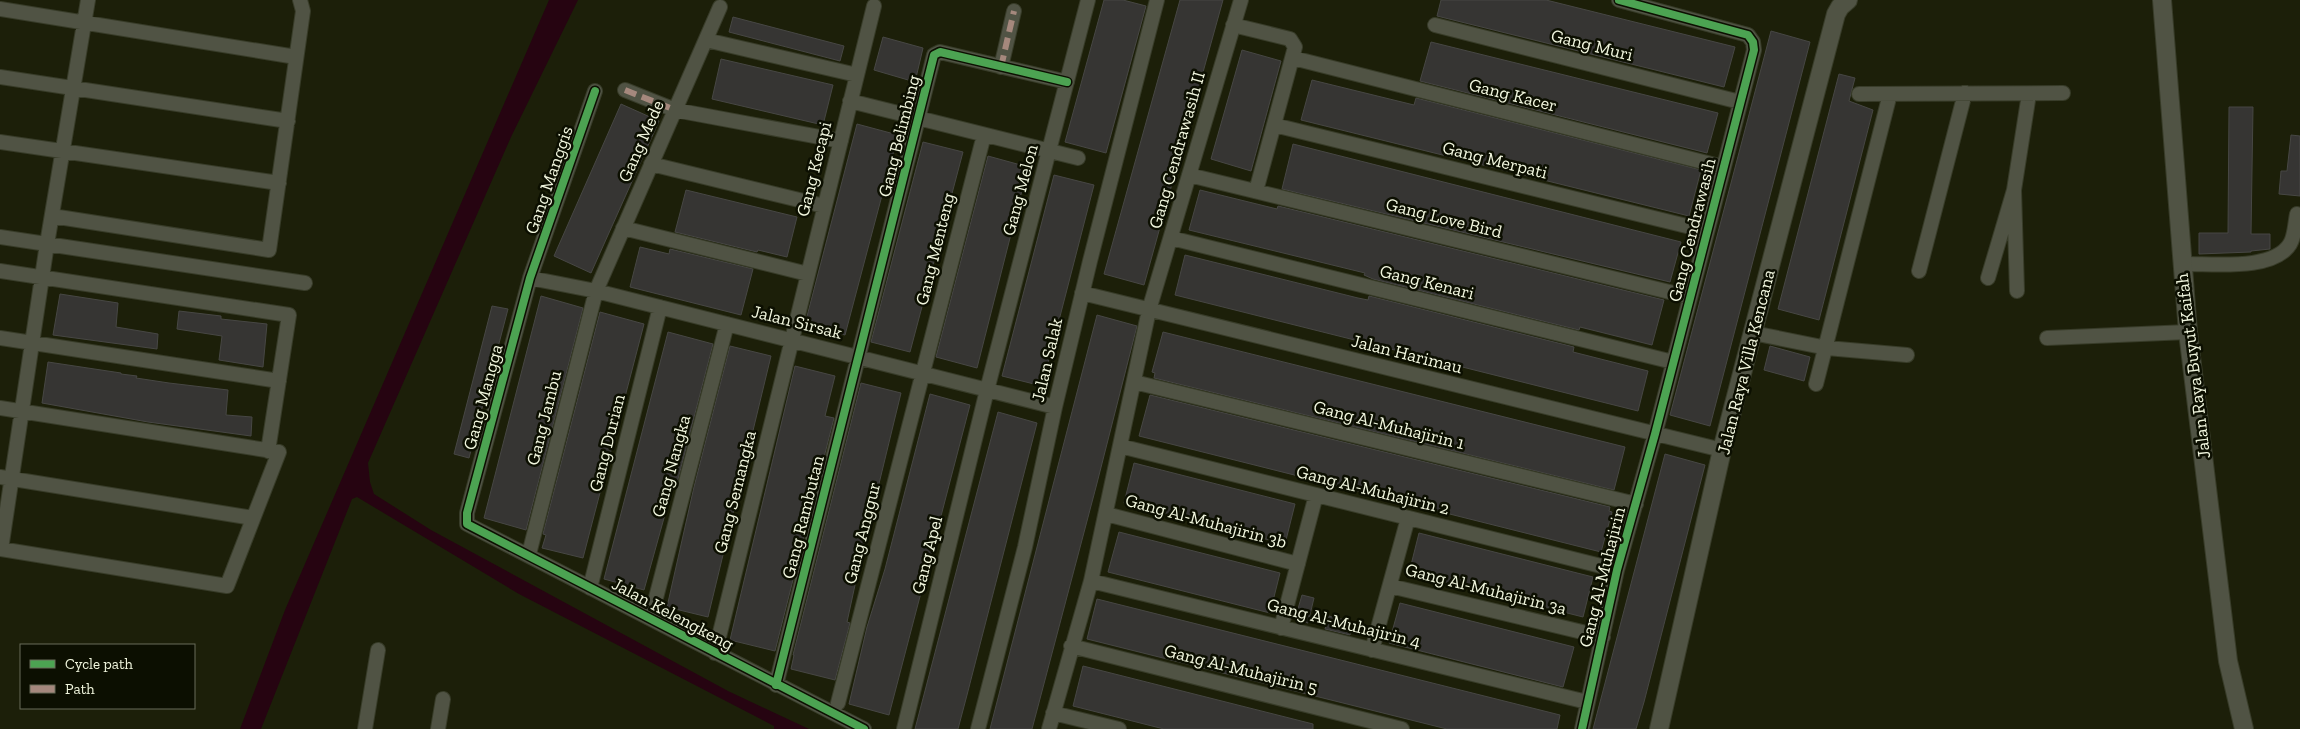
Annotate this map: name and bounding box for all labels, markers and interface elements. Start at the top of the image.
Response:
street label: Gang Muri [1549,24,1635,66]
street label: Gang Cendrawasih II [1144,69,1210,231]
street label: Gang Belimbing [873,73,925,199]
street label: Gang Kacer [1467,73,1559,117]
street label: Gang Mede [613,96,669,186]
street label: Gang Kecapi [792,119,836,219]
street label: Gang Manggis [520,123,578,237]
street label: Gang Merpati [1440,136,1550,184]
street label: Gang Melon [997,141,1043,238]
street label: Gang Cendrawasih [1664,156,1720,304]
street label: Gang Menteng [910,190,960,307]
street label: Gang Love Bird [1384,193,1504,243]
street label: Gang Kenari [1377,260,1477,304]
street label: Jalan Raya Villa Kencana [1712,267,1780,457]
street label: Jalan Raya Buyut Kaifah [2171,272,2215,460]
street label: Jalan Sirsak [749,300,845,344]
street label: Jalan Salak [1027,315,1067,404]
street label: Jalan Harimau [1349,330,1465,378]
street label: Gang Mangga [458,341,508,452]
street label: Gang Jambu [522,368,566,468]
street label: Gang Durian [584,391,630,494]
street label: Gang Al-Muhajirin 1 [1311,396,1467,454]
street label: Gang Nangka [647,412,695,520]
street label: Gang Semangka [709,428,761,556]
street label: Gang Rambutan [777,452,829,581]
street label: Gang Al-Muhajirin 2 [1294,460,1452,520]
street label: Gang Anggur [839,480,885,586]
street label: Gang Al-Muhajirin 3b [1123,489,1289,553]
street label: Gang Al-Muhajirin [1574,504,1630,649]
street label: Gang Apel [907,514,947,596]
street label: Gang Al-Muhajirin 3a [1403,558,1569,620]
street label: Jalan Kelengkeng [608,573,738,655]
street label: Gang Al-Muhajirin 4 [1265,593,1423,653]
street label: Gang Al-Muhajirin 5 [1162,639,1320,699]
legend [20,644,195,709]
text: Cycle path [65,655,134,673]
text: Path [65,680,95,698]

